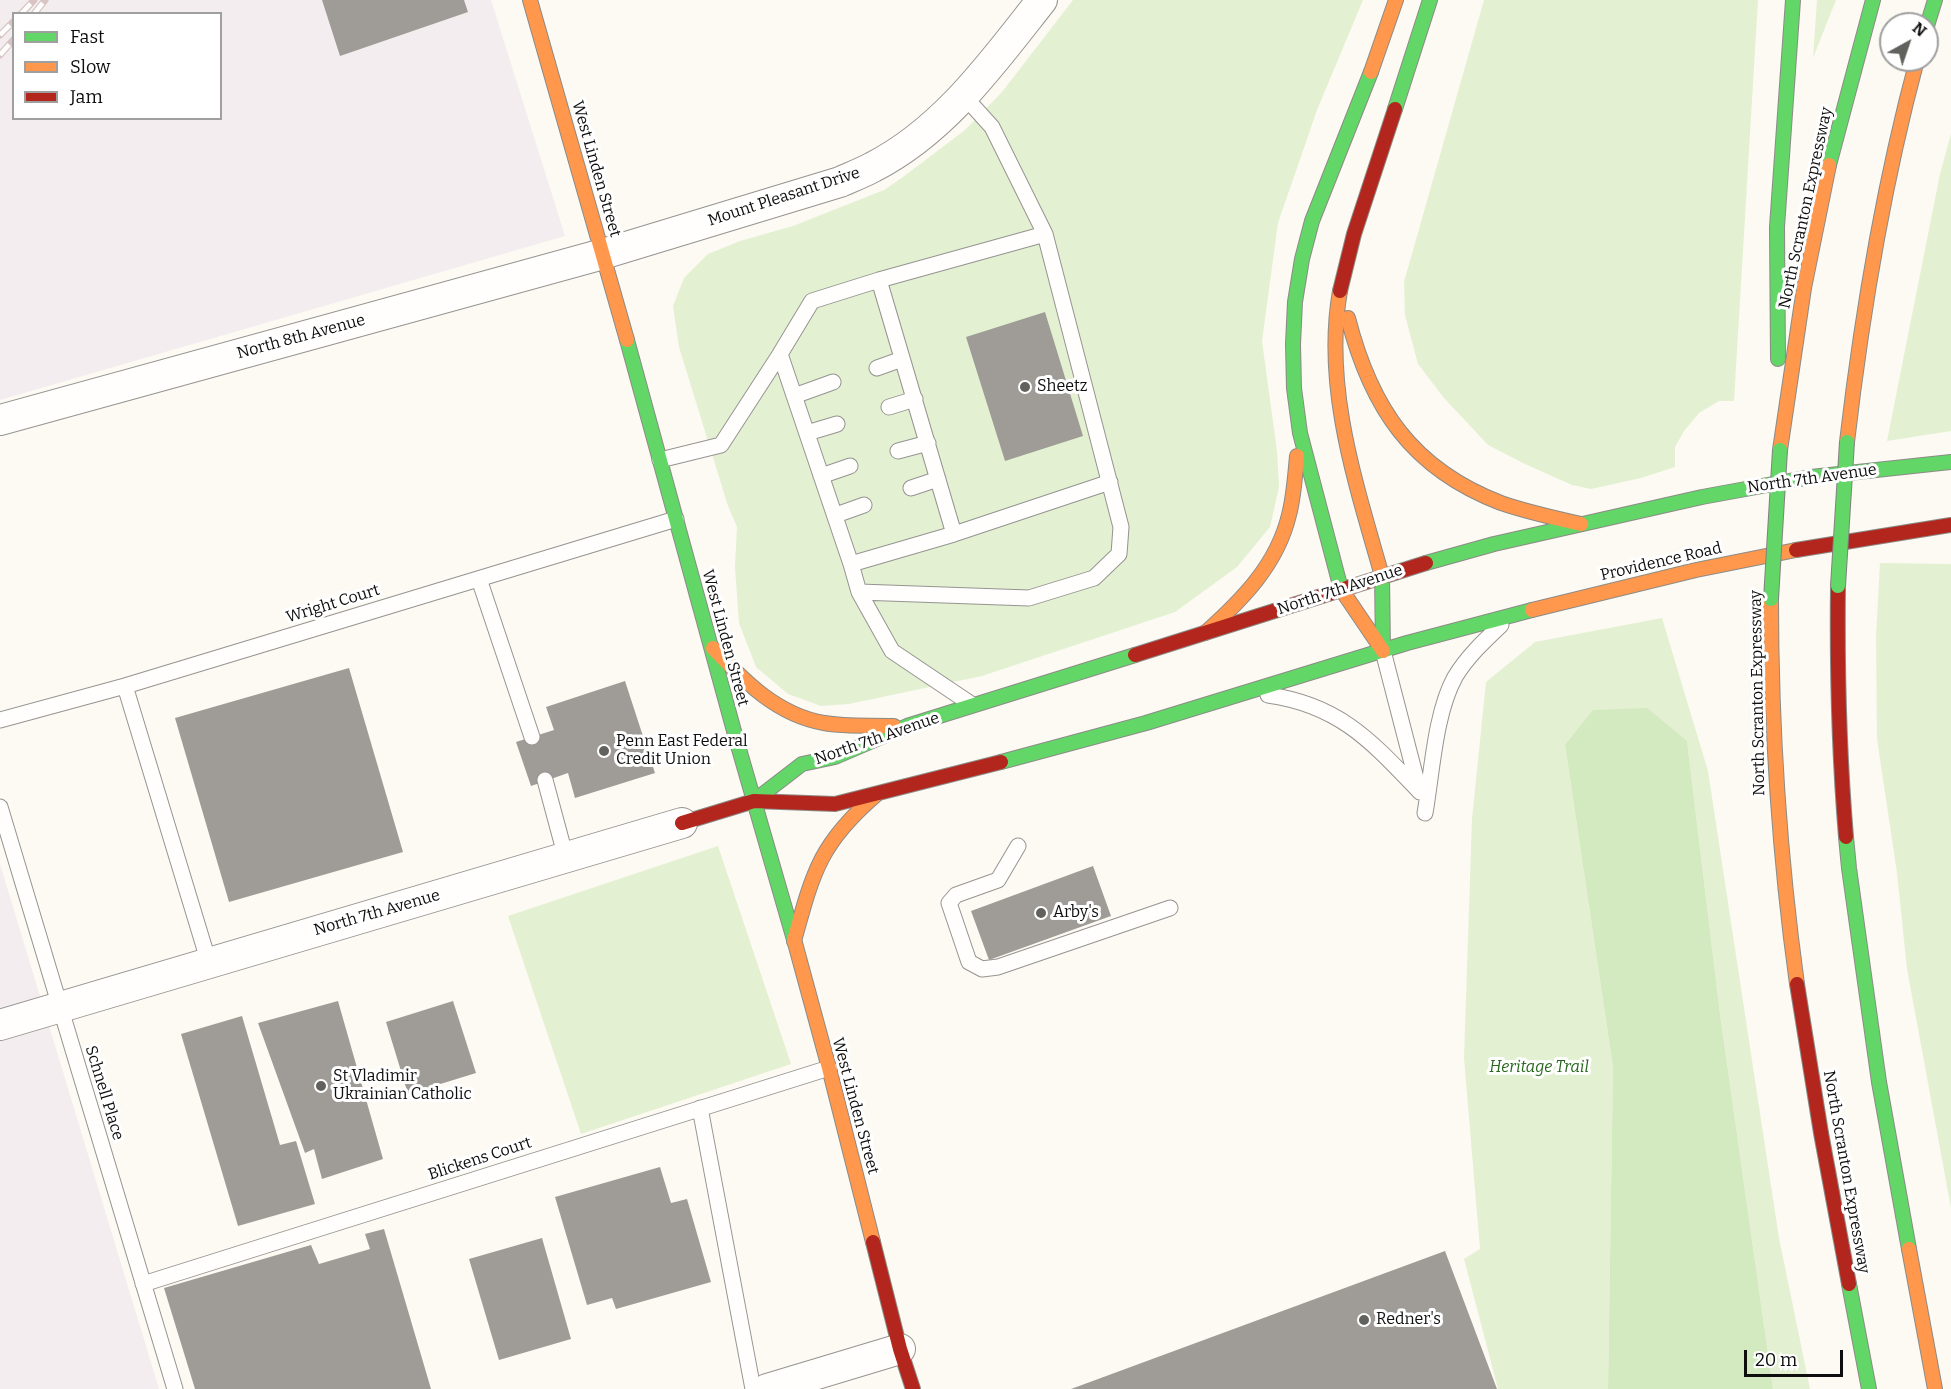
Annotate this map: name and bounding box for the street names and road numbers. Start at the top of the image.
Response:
street label: West Linden Street [567,99,625,239]
street label: North Scranton Expressway [1775,105,1837,311]
street label: Mount Pleasant Drive [706,163,862,231]
street label: North 8th Avenue [235,311,367,363]
street label: North 7th Avenue [1746,460,1878,498]
street label: Providence Road [1598,539,1724,585]
street label: North 7th Avenue [1275,561,1405,619]
street label: West Linden Street [698,568,752,708]
street label: Wright Court [284,581,382,627]
street label: North Scranton Expressway [1747,590,1769,796]
street label: North 7th Avenue [812,709,942,769]
street label: North 7th Avenue [312,886,442,940]
street label: West Linden Street [828,1036,882,1176]
street label: Schnell Place [81,1043,127,1143]
street label: North Scranton Expressway [1819,1069,1873,1275]
street label: Blickens Court [426,1133,534,1185]

